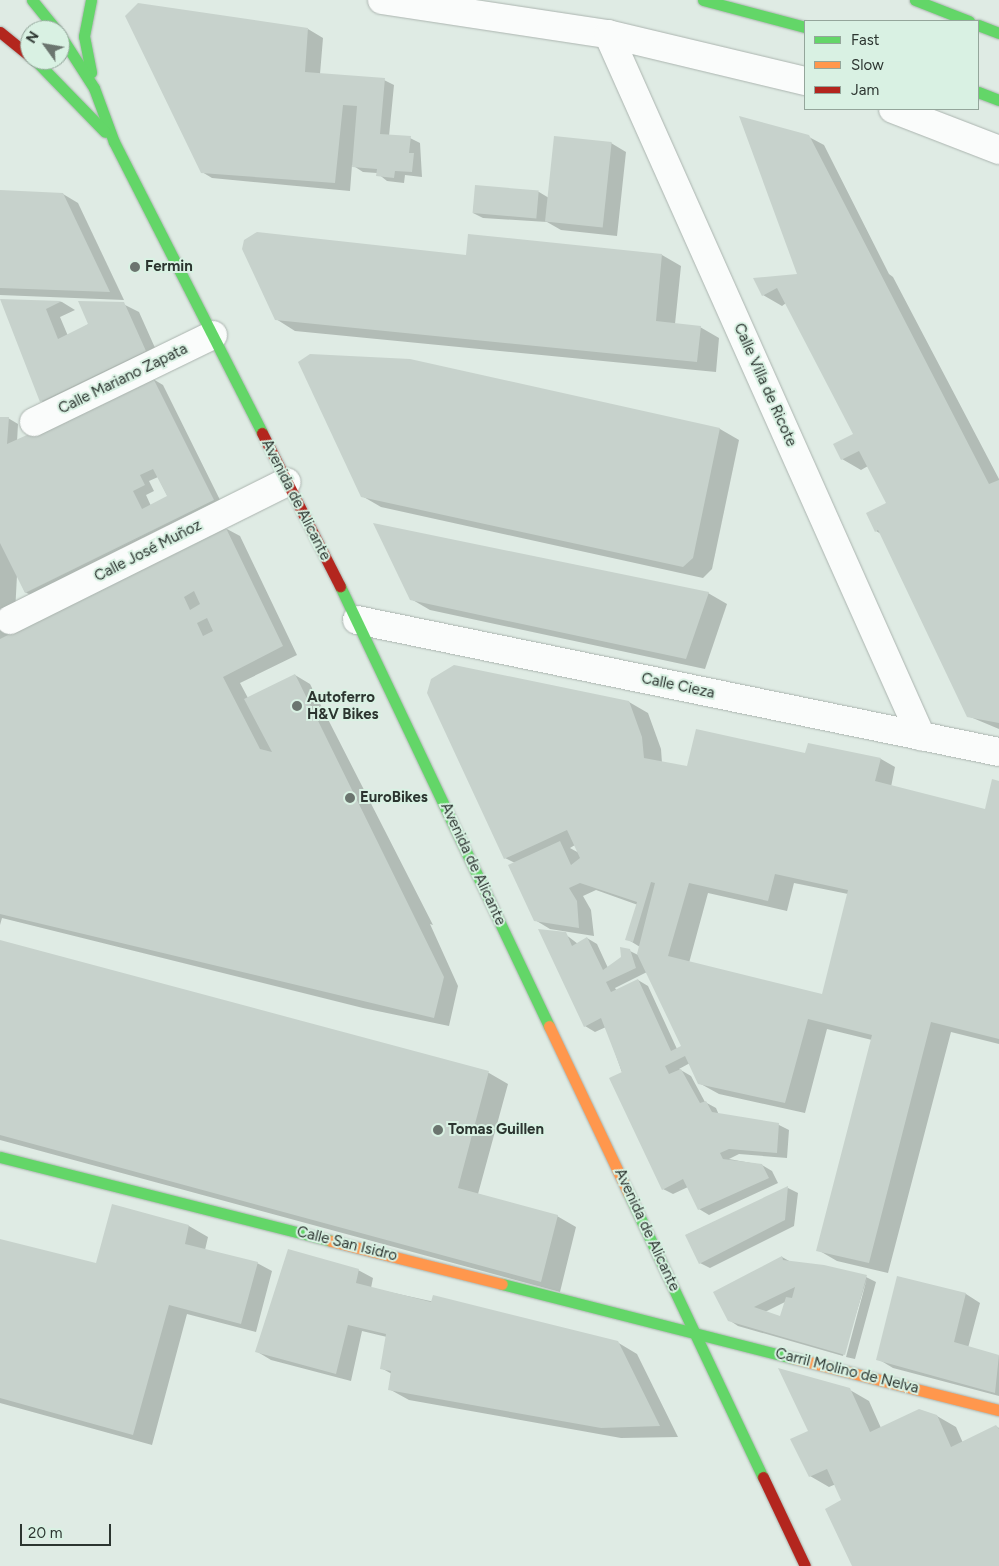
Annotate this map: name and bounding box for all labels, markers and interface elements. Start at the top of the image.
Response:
north arrow [20,20,70,70]
legend [804,20,979,110]
text: N [23,28,43,46]
text: Fast [851,31,879,49]
text: Slow [851,56,884,74]
text: Jam [851,81,879,99]
place label: Fermin [145,258,193,276]
marker: Fermin [129,261,141,273]
street label: Calle Villa de Ricote [730,321,800,449]
street label: Calle Mariano Zapata [56,340,190,418]
street label: Avenida de Alicante [258,436,334,564]
street label: Calle José Muñoz [91,516,205,586]
street label: Calle Cieza [640,669,716,703]
place label: Autoferro H&V Bikes [307,688,378,723]
marker: Autoferro H&V Bikes [291,700,303,712]
place label: EuroBikes [360,789,428,807]
marker: EuroBikes [344,792,356,804]
street label: Avenida de Alicante [437,800,509,928]
place label: Tomas Guillen [448,1121,544,1139]
marker: Tomas Guillen [432,1124,444,1136]
street label: Avenida de Alicante [611,1166,683,1294]
street label: Calle San Isidro [295,1223,399,1265]
street label: Carril Molino de Nelva [773,1344,921,1398]
scale bar [22,1514,114,1546]
text: 20 m [28,1524,62,1542]

